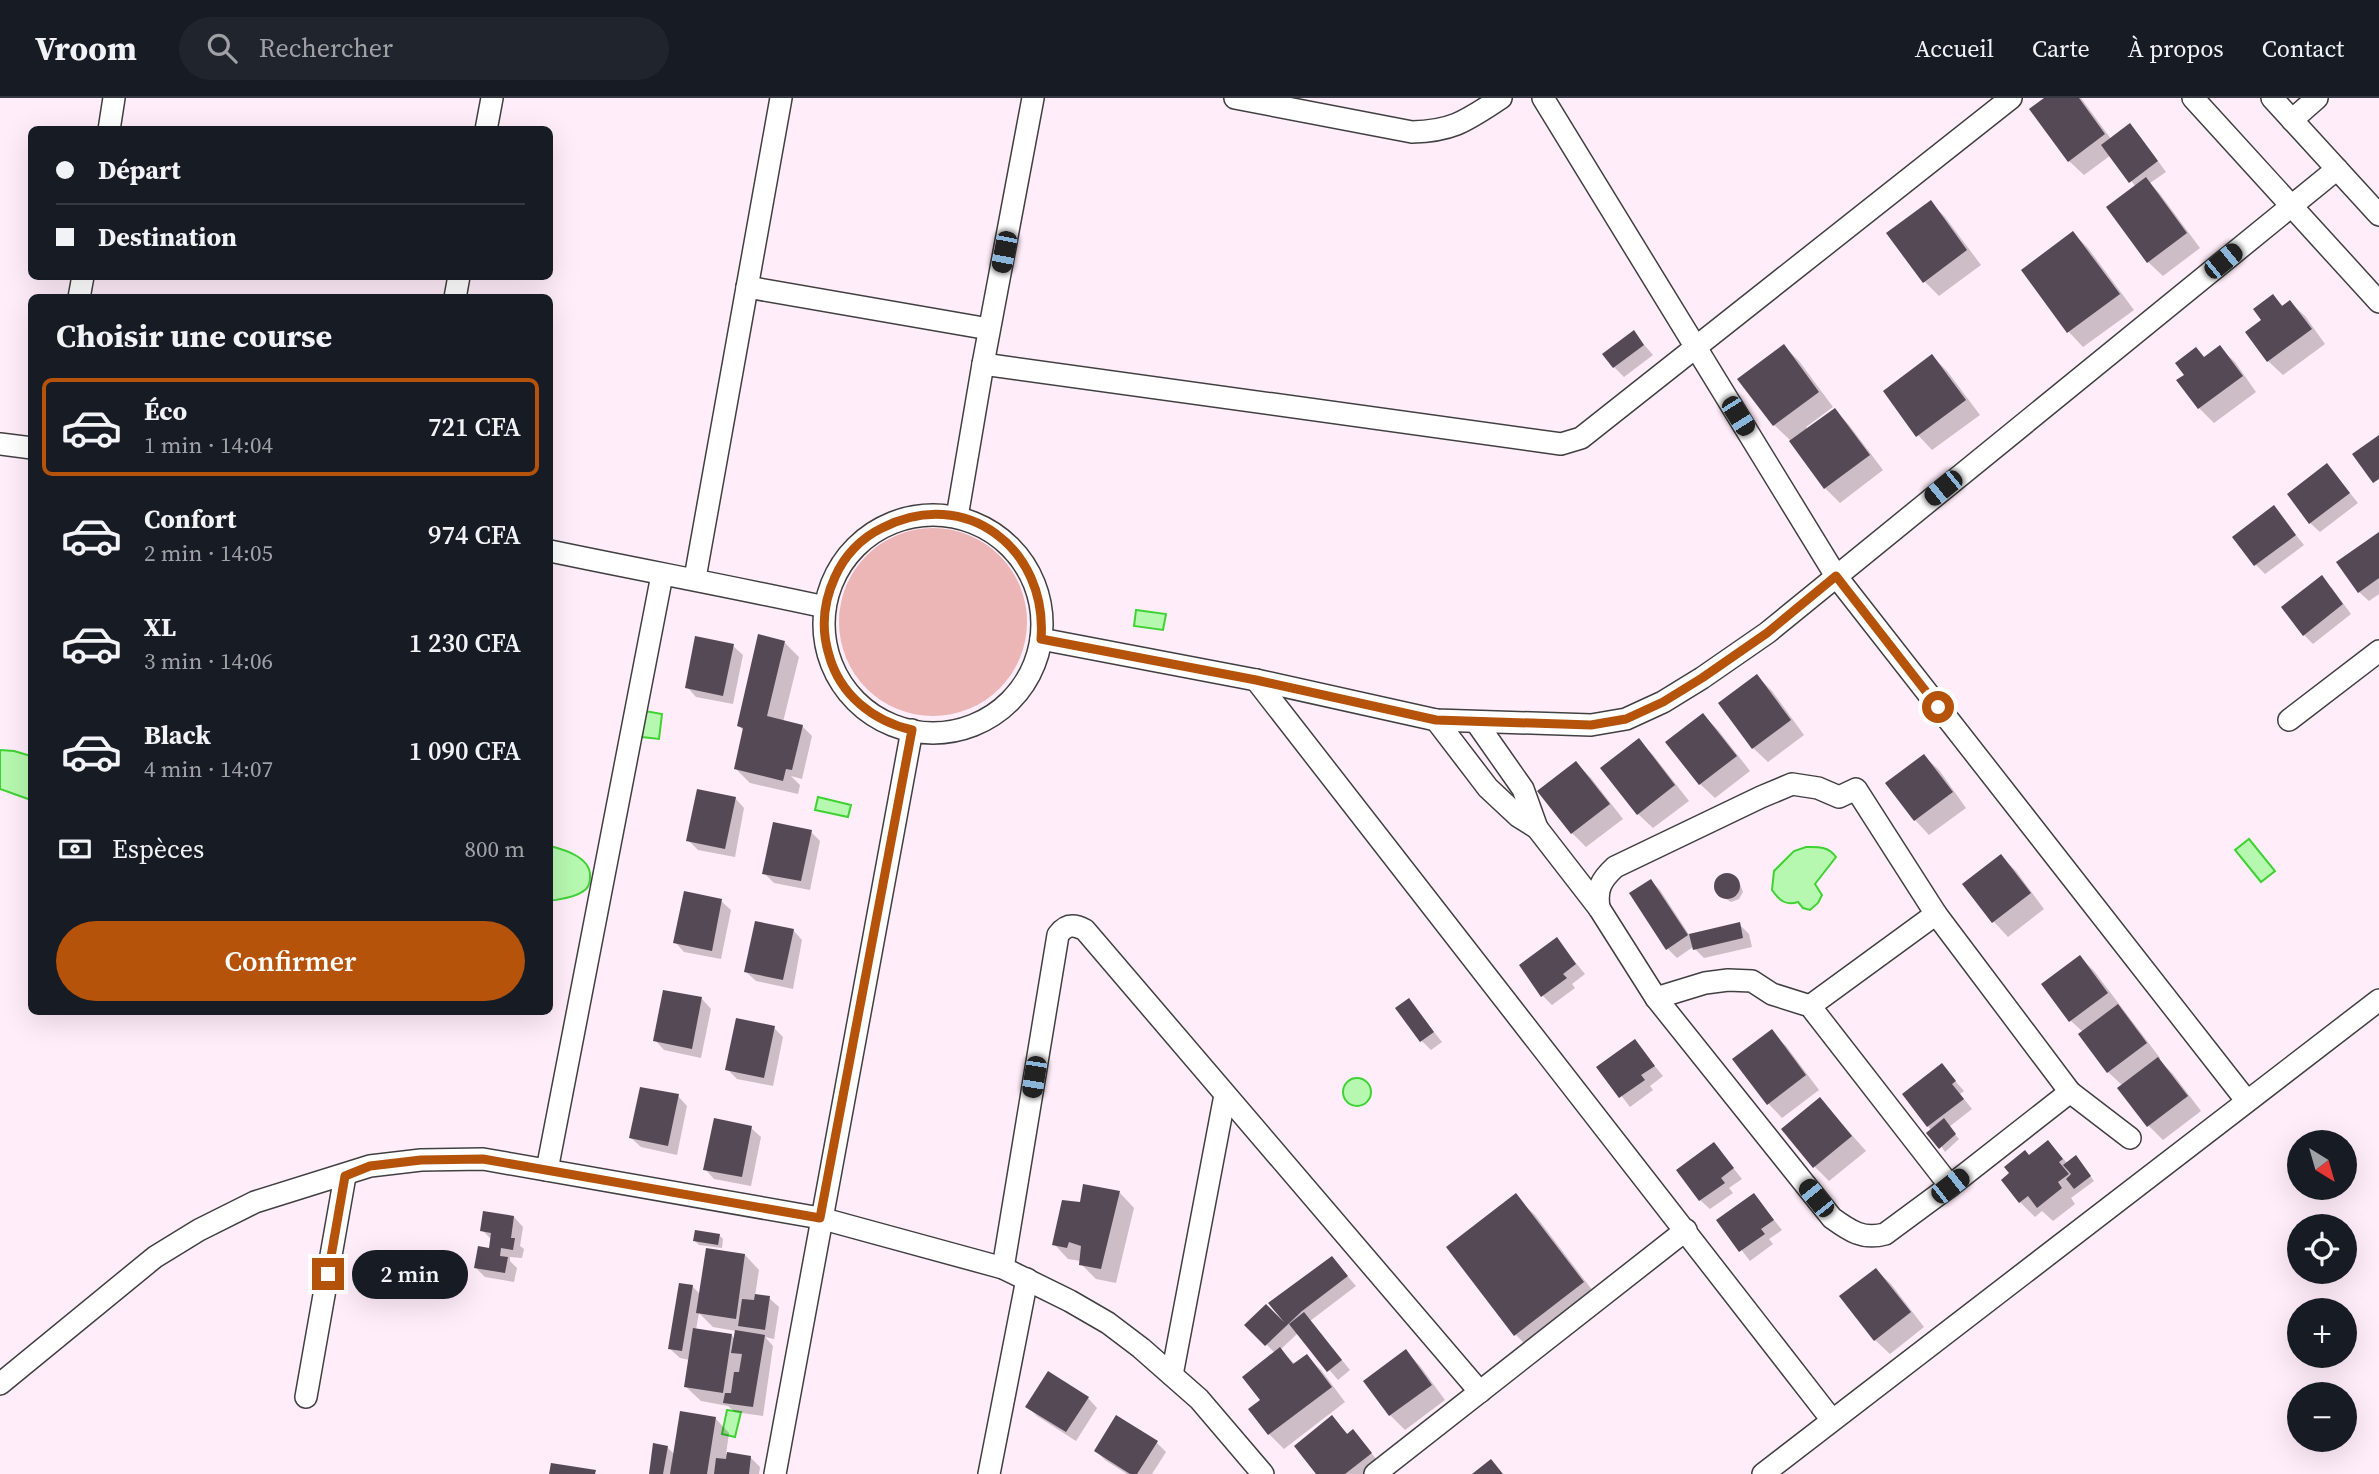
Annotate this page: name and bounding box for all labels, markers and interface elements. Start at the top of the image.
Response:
search box [179,17,669,80]
text: Vroom [35,26,137,71]
icon: search [203,29,241,67]
text: Rechercher [259,30,393,66]
text: Accueil [1915,32,1994,65]
text: Carte [2032,32,2090,65]
text: À propos [2128,32,2224,65]
text: Contact [2262,32,2344,65]
text: Départ [98,152,181,188]
text: Destination [98,219,237,255]
car [990,229,1019,275]
car [2201,240,2246,282]
text: Choisir une course [56,314,332,358]
text: Éco [144,393,187,429]
car [1718,393,1759,439]
icon: car [60,396,123,459]
text: 721 CFA [428,409,521,445]
text: 1 min · 14:04 [144,429,273,461]
car [1921,467,1966,509]
text: Confort [144,501,236,537]
icon: car [60,504,123,567]
text: 974 CFA [428,517,521,553]
text: 2 min · 14:05 [144,537,273,569]
text: XL [144,609,176,645]
icon: car [60,612,123,675]
text: 1 230 CFA [409,625,521,661]
text: 3 min · 14:06 [144,645,273,677]
route start [1922,691,1954,723]
text: Black [144,717,211,753]
icon: car [60,720,123,783]
text: 1 090 CFA [409,733,521,769]
text: 4 min · 14:07 [144,753,273,785]
icon: cash [56,830,94,868]
text: Espèces [112,831,204,867]
text: 800 m [464,833,525,865]
button: Confirmer [56,921,525,1001]
car [1021,1055,1048,1099]
north arrow [2287,1130,2357,1200]
map controls [2287,1130,2357,1452]
car [1927,1165,1974,1207]
car [1795,1175,1838,1221]
button: locate [2287,1214,2357,1284]
callout: 2 min [352,1250,468,1298]
route end [312,1258,344,1290]
text: 2 min [380,1258,440,1290]
button: + [2287,1298,2357,1368]
button: − [2287,1382,2357,1452]

